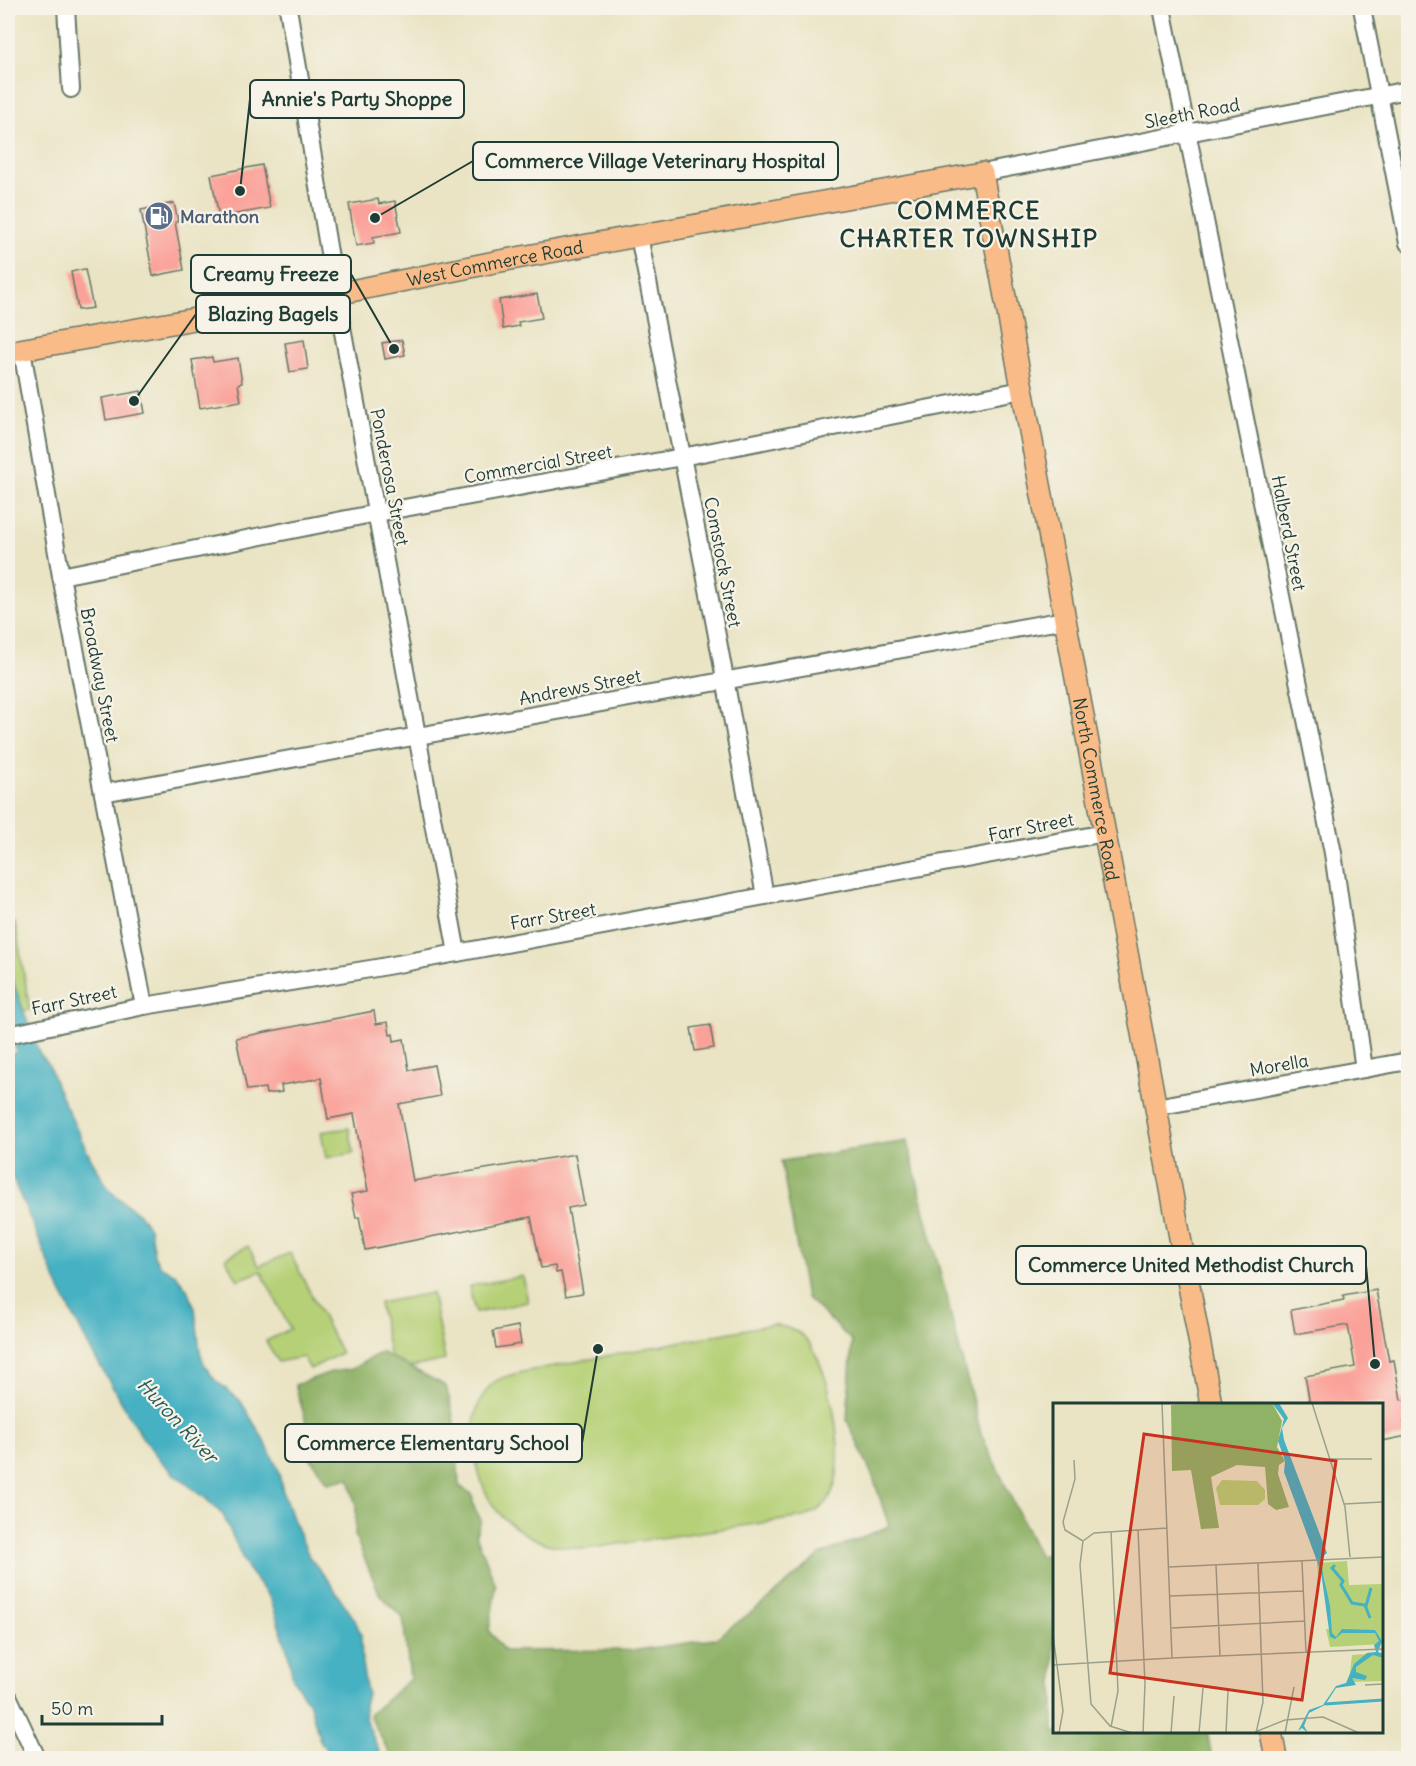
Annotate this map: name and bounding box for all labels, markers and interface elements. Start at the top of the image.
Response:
callout: Annie's Party Shoppe [250,80,464,118]
text: Annie's Party Shoppe [262,86,452,111]
street label: Sleeth Road [1142,92,1242,133]
callout: Commerce Village Veterinary Hospital [473,142,838,180]
text: Commerce Village Veterinary Hospital [485,148,825,173]
district label: COMMERCE CHARTER TOWNSHIP [840,195,1098,253]
fuel station icon: Marathon [143,200,175,232]
place label: Marathon [180,205,260,228]
street label: West Commerce Road [405,235,585,291]
callout: Creamy Freeze [191,255,351,293]
text: Creamy Freeze [203,261,339,286]
callout: Blazing Bagels [196,295,350,333]
text: Blazing Bagels [208,301,338,326]
street label: Ponderosa Street [365,406,415,548]
street label: Commercial Street [462,440,614,488]
street label: Halberd Street [1267,473,1311,593]
street label: Comstock Street [699,495,747,629]
street label: Broadway Street [76,606,124,744]
street label: Andrews Street [517,664,643,710]
street label: North Commerce Road [1068,696,1125,883]
street label: Farr Street [986,807,1076,847]
street label: Farr Street [508,897,598,935]
street label: Farr Street [29,980,119,1020]
street label: Morella [1248,1049,1310,1081]
callout: Commerce United Methodist Church [1016,1246,1366,1284]
text: Commerce United Methodist Church [1028,1252,1354,1277]
water label: Huron River [132,1372,226,1470]
inset map [1053,1403,1383,1733]
callout: Commerce Elementary School [285,1424,582,1462]
text: Commerce Elementary School [297,1430,569,1455]
scale bar [42,1688,162,1726]
text: 50 m [51,1697,93,1720]

